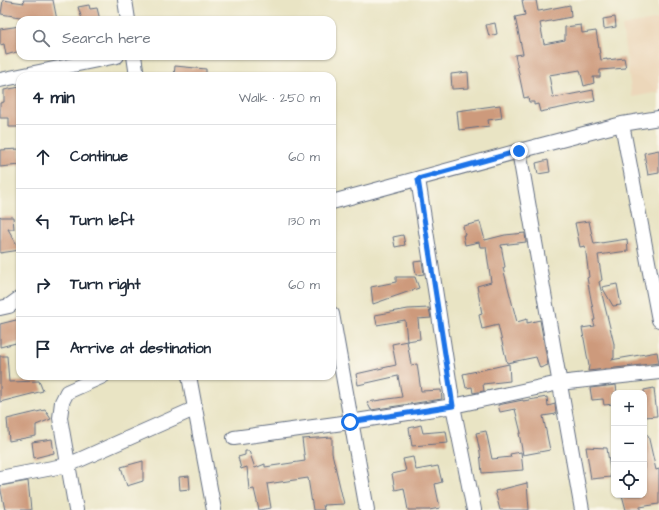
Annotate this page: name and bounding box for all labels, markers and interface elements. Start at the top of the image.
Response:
search box [16,16,336,60]
icon: search [30,27,52,49]
text: Search here [62,28,151,49]
text: 4 min [32,86,75,110]
text: Walk · 250 m [239,89,320,107]
route end [510,142,528,160]
icon: ahead [32,146,54,168]
text: Continue [70,146,128,167]
text: 60 m [288,148,320,166]
icon: left [32,210,54,232]
text: Turn left [70,210,134,231]
text: 130 m [288,212,320,230]
icon: right [32,274,54,296]
text: Turn right [70,274,141,295]
text: 60 m [288,276,320,294]
icon: arrive [32,338,54,360]
text: Arrive at destination [70,338,211,359]
map controls [611,390,647,498]
button: + [611,390,647,426]
route start [341,413,359,431]
button: − [611,426,647,462]
button: locate [611,462,647,498]

